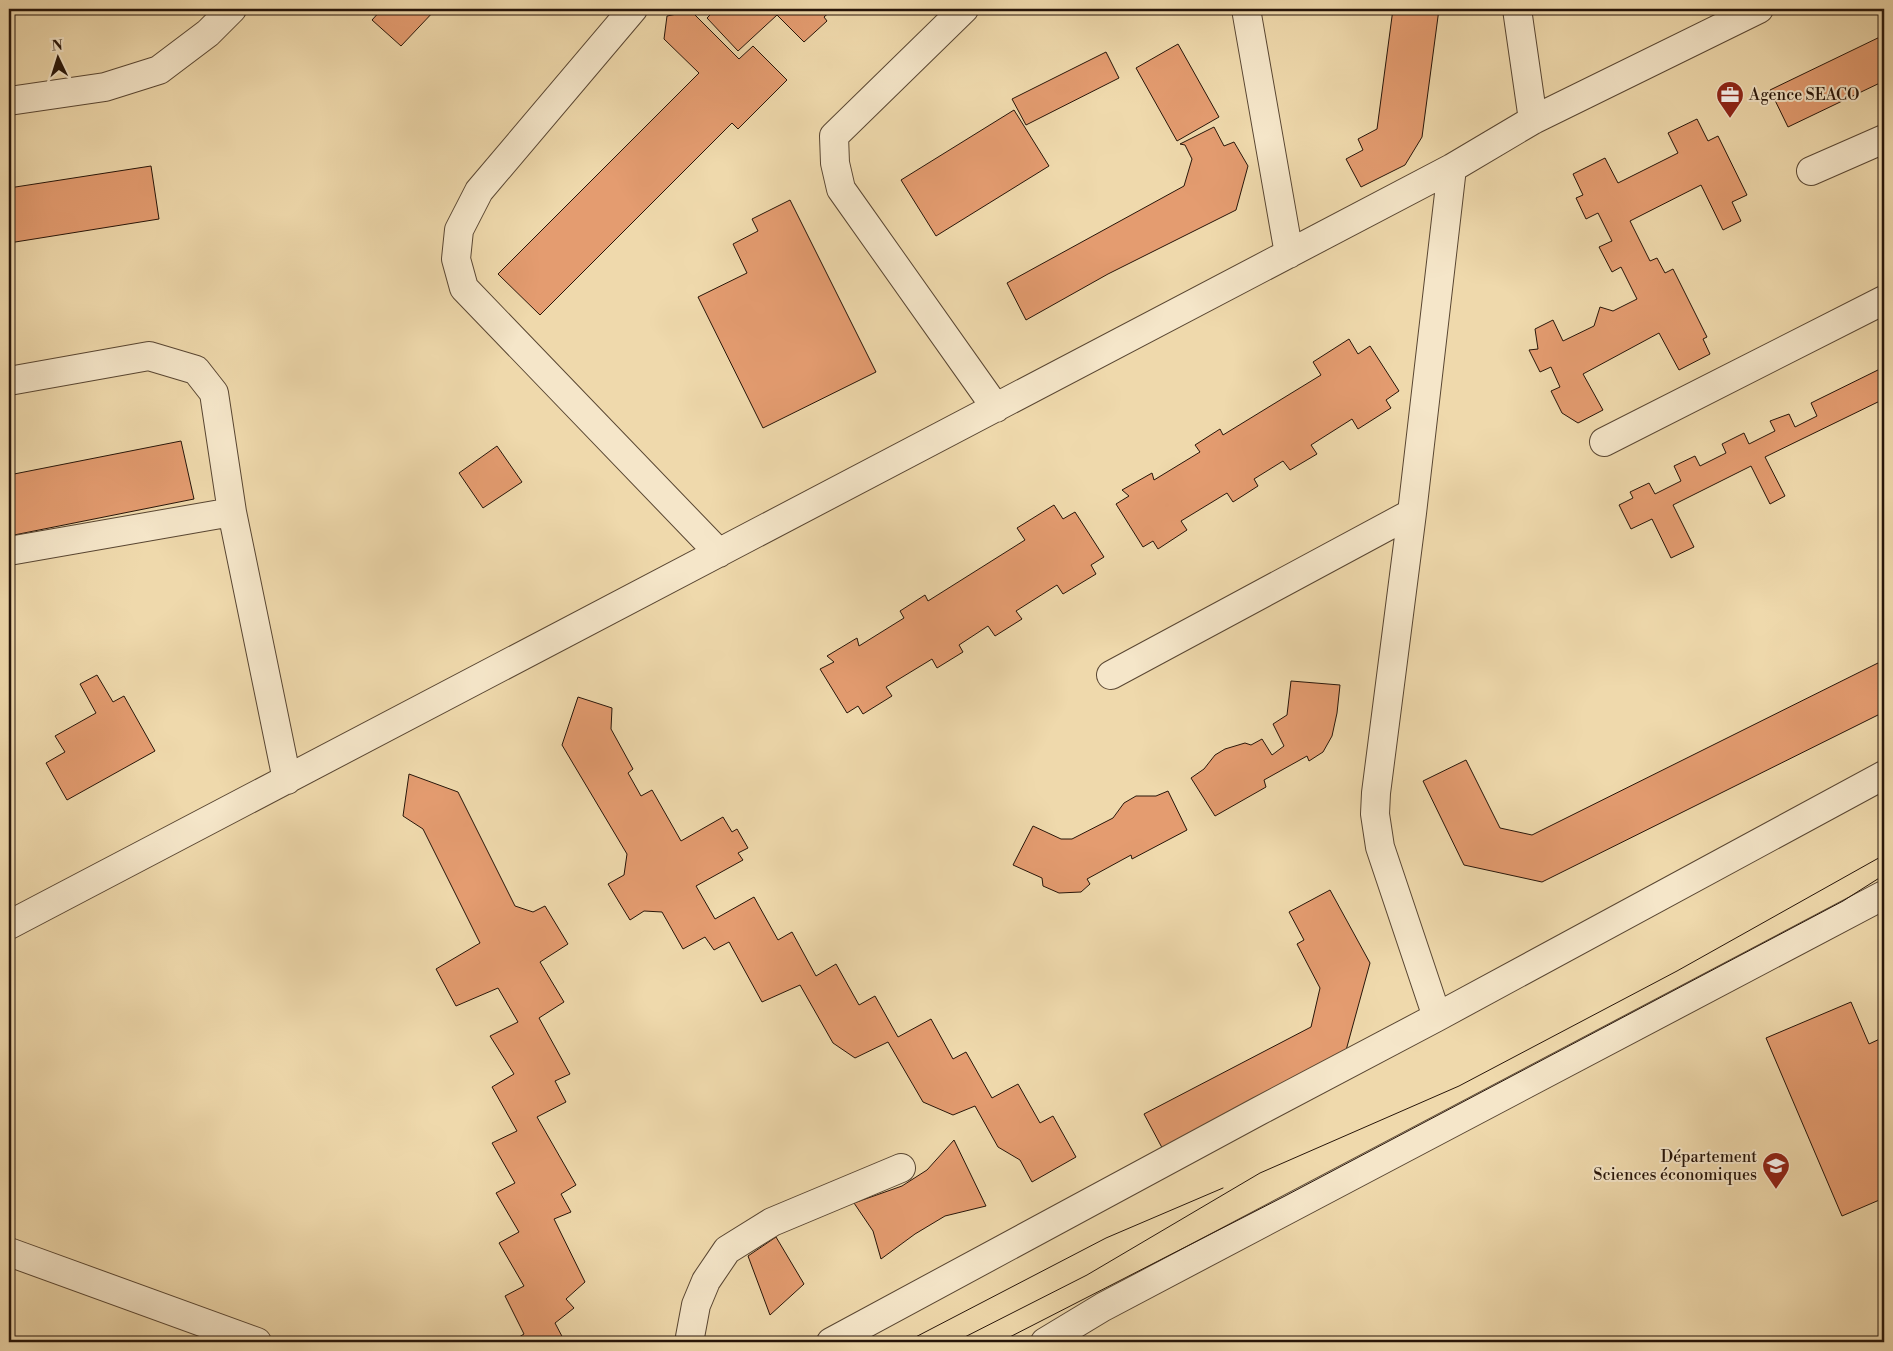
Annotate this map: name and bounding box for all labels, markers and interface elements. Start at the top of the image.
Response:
north arrow [32,32,82,82]
text: N [51,37,63,55]
office icon: Agence SEACO [1715,80,1745,119]
place label: Agence SEACO [1748,85,1859,105]
place label: Département Sciences économiques [1593,1147,1757,1185]
school or university icon: Département Sciences économiques [1761,1151,1791,1190]

